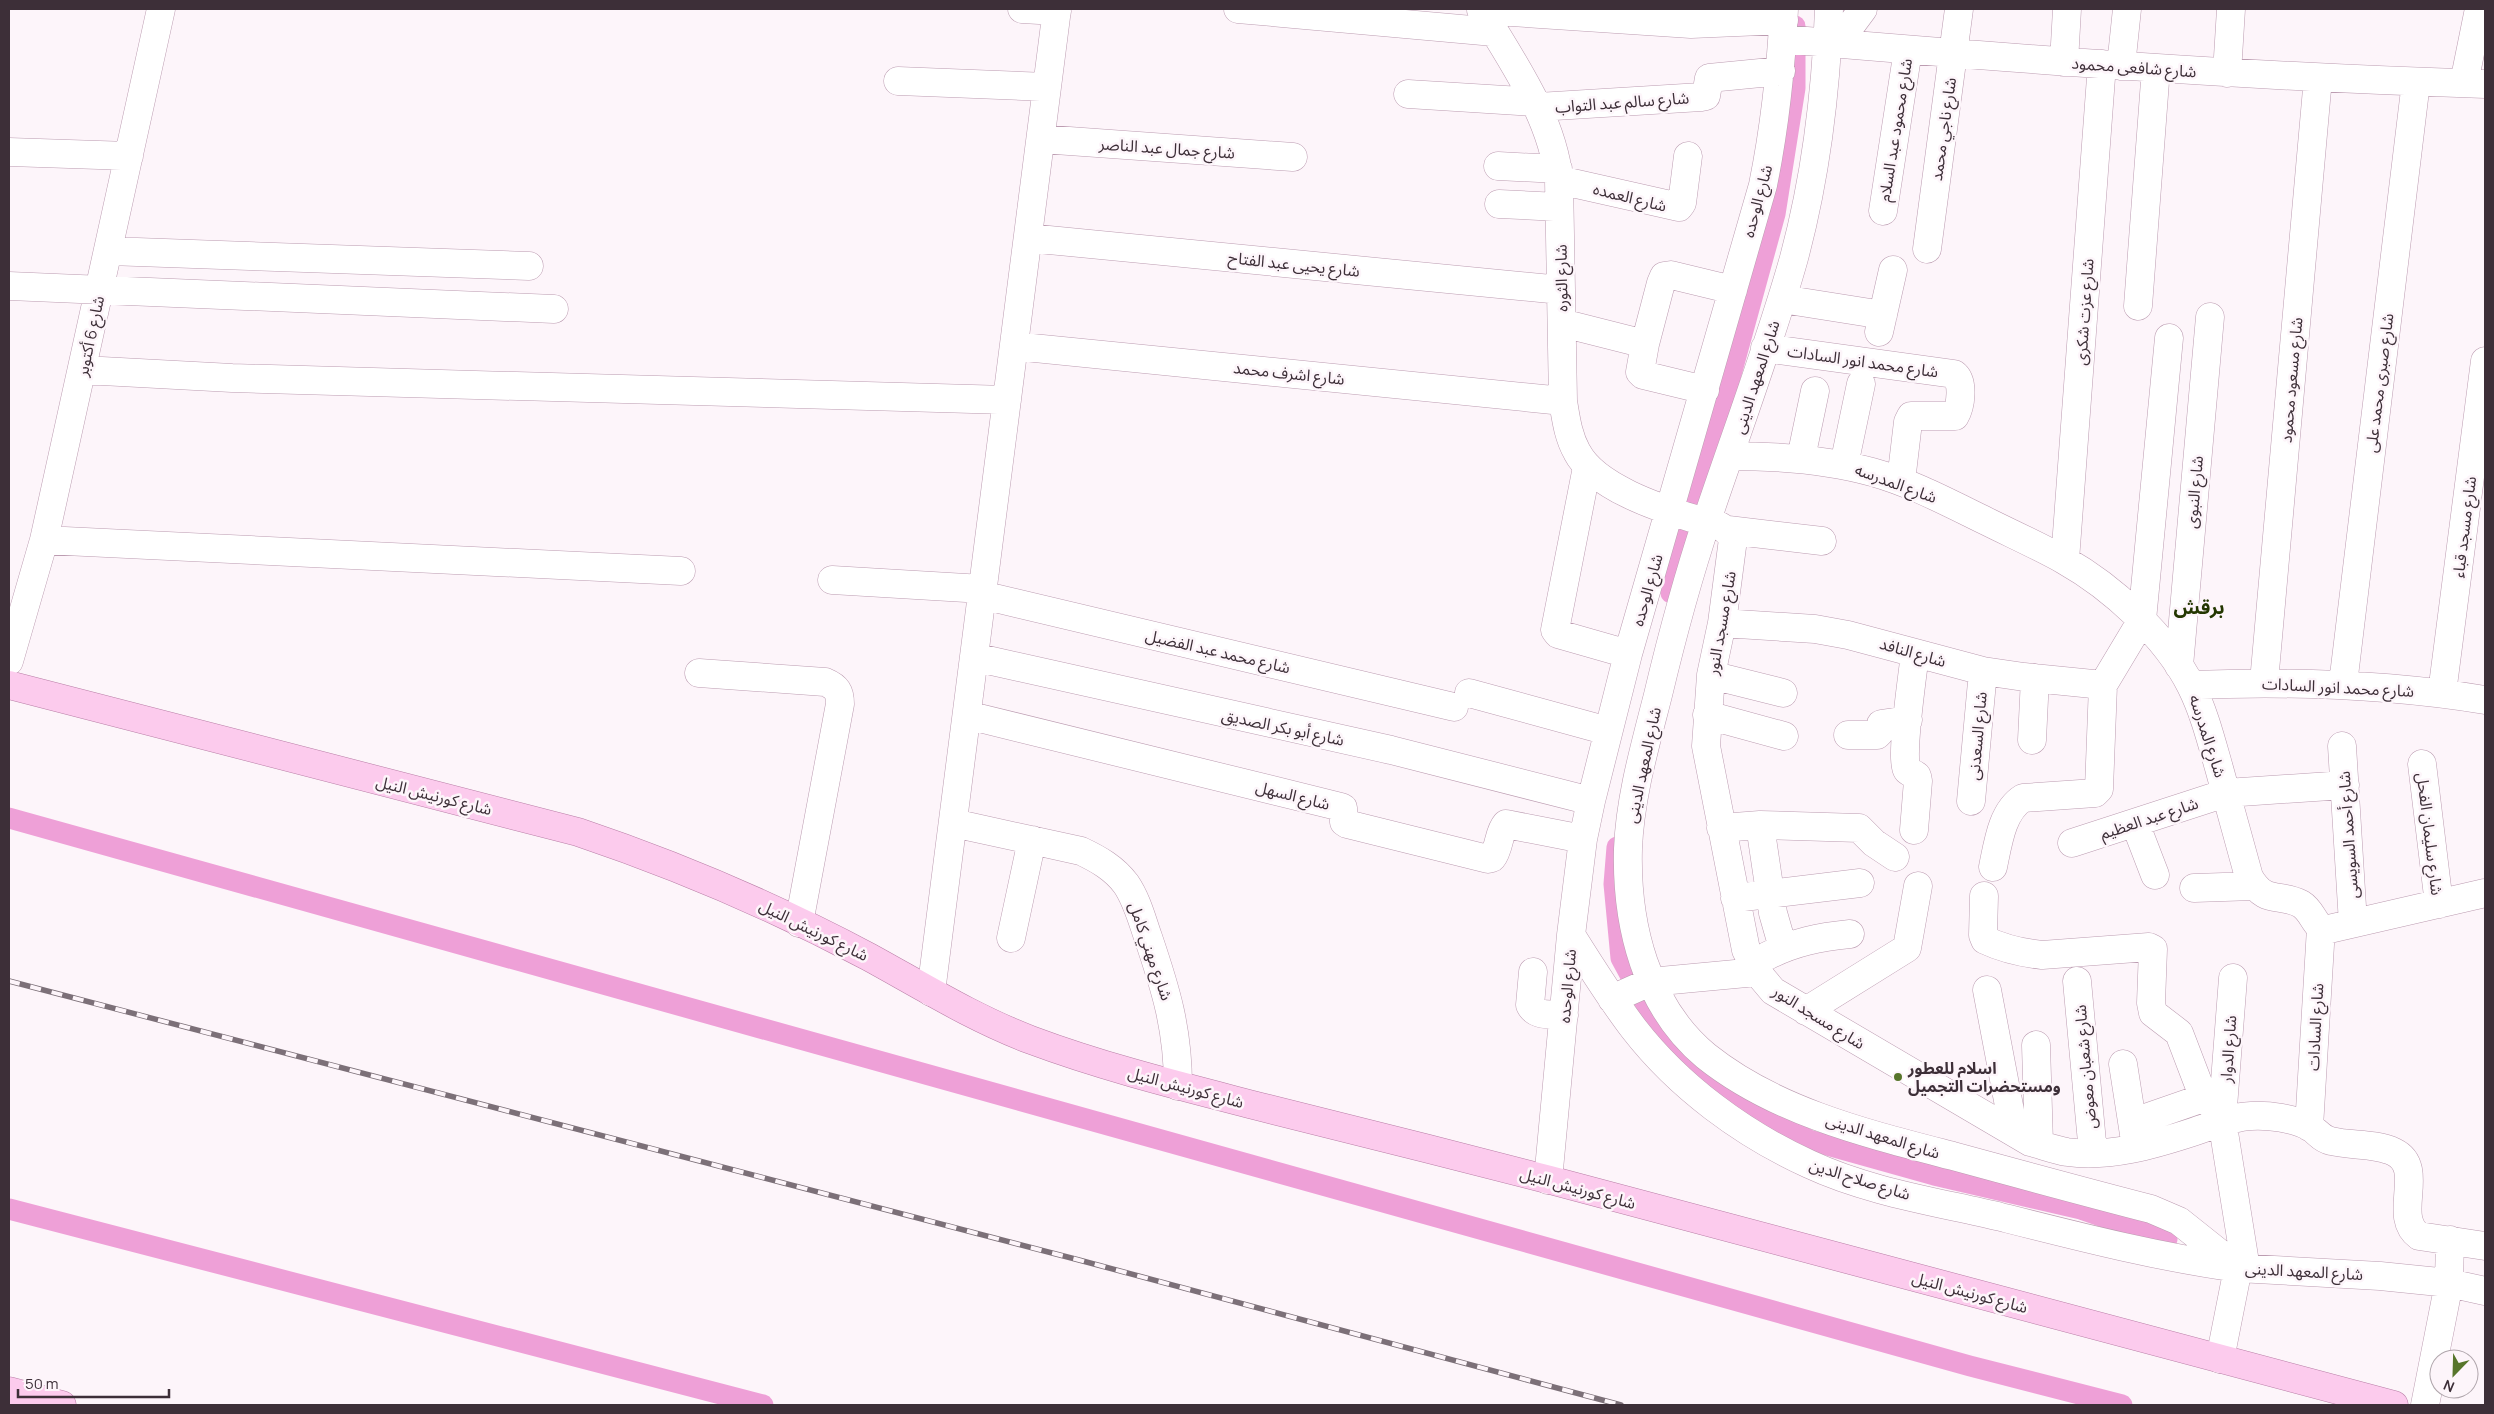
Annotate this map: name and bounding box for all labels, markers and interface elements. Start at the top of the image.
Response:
street label: شارع شافعى محمود [2071,52,2197,84]
street label: شارع محمود عبد السلام [1873,57,1919,204]
street label: شارع ناجي محمد [1925,76,1963,182]
street label: شارع سالم عبد التواب [1554,86,1690,120]
street label: شارع جمال عبد الناصر [1097,132,1236,166]
street label: شارع الوحده [1737,162,1779,240]
street label: شارع العمده [1590,177,1669,219]
street label: شارع الثوره [1549,244,1575,312]
street label: شارع يحيى عبد الفتاح [1227,246,1361,284]
street label: شارع عزت شكرى [2069,258,2101,366]
street label: شارع 6 أكتوبر [71,294,111,380]
street label: شارع صبرى محمد على [2360,312,2400,454]
street label: شارع مسعود محمود [2275,316,2309,444]
street label: شارع المعهد الدينى [1727,317,1787,437]
street label: شارع محمد انور السادات [1786,340,1940,384]
street label: شارع اشرف محمد [1232,356,1346,392]
street label: شارع النبوى [2180,455,2210,530]
street label: شارع المدرسه [1851,458,1940,510]
street label: شارع مسجد قباء [2447,475,2483,579]
street label: شارع الوحده [1626,551,1670,629]
street label: شارع مسجد النور [1701,569,1743,678]
district label: برقش [2174,594,2224,620]
street label: شارع محمد عبد الفضيل [1143,624,1293,680]
street label: شارع النافد [1877,632,1949,674]
street label: شارع محمد انور السادات [2261,672,2415,704]
street label: شارع السعدنى [1962,691,1994,781]
street label: شارع المدرسه [2182,692,2232,781]
street label: شارع أبو بكر الصديق [1219,703,1346,753]
street label: شارع المعهد الدينى [1620,705,1668,826]
street label: شارع كورنيش النيل [373,770,494,822]
street label: شارع أحمد السويسى [2333,770,2365,900]
street label: شارع سليمان الفحل [2410,771,2448,897]
street label: شارع السهل [1253,775,1332,817]
street label: شارع عبد العظيم [2097,792,2202,846]
street label: شارع كورنيش النيل [755,894,872,968]
street label: شارع مهني كامل [1122,899,1178,1004]
street label: شارع الوحده [1553,948,1583,1024]
street label: شارع مسجد النور [1767,979,1869,1056]
street label: شارع السادات [2302,983,2330,1072]
street label: شارع شعبان معوض [2069,1004,2103,1130]
street label: شارع الدوار [2215,1014,2243,1085]
place label: اسلام للعطور ومستحضرات التجميل [1907,1057,2061,1097]
street label: شارع كورنيش النيل [1125,1061,1246,1115]
marker: اسلام للعطور ومستحضرات التجميل [1892,1071,1904,1083]
street label: شارع المعهد الدينى [1823,1108,1943,1166]
street label: شارع صلاح الدين [1806,1153,1913,1207]
street label: شارع كورنيش النيل [1517,1162,1638,1216]
street label: شارع المعهد الدينى [2244,1257,2364,1287]
street label: شارع كورنيش النيل [1909,1266,2030,1320]
north arrow [2429,1349,2479,1399]
scale bar [18,1366,169,1398]
text: 50 m [25,1373,59,1394]
text: N [2440,1376,2457,1397]

